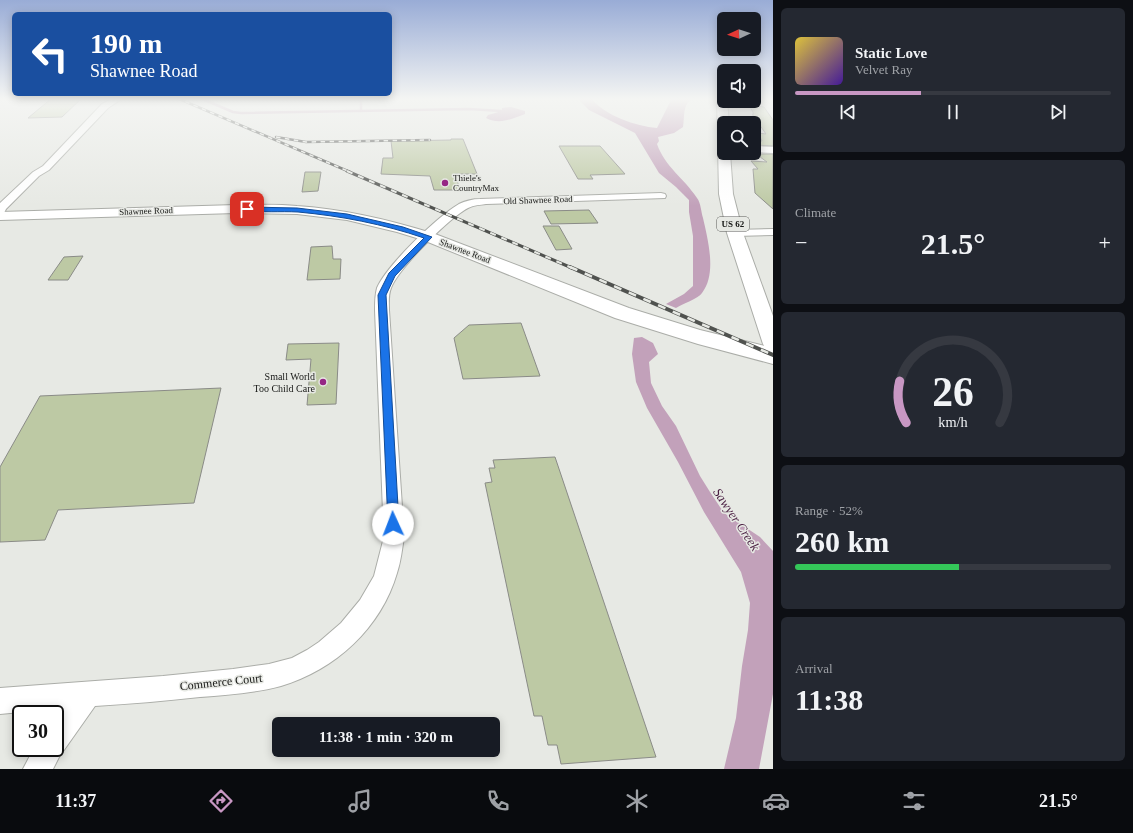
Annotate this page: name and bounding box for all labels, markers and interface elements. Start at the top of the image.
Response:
north arrow [717,12,761,56]
map controls [717,12,761,160]
icon: left [24,28,76,80]
text: 190 m [90,28,162,59]
text: Static Love [855,45,927,61]
text: Shawnee Road [90,61,197,81]
text: Velvet Ray [855,62,912,77]
button: sound [717,64,761,108]
icon: previous [837,101,859,123]
icon: pause [942,101,964,123]
icon: next [1047,101,1069,123]
button: search [717,116,761,160]
place label: Thiele's CountryMax [453,173,499,193]
marker: Thiele's CountryMax [440,178,450,188]
pin [230,192,264,226]
street label: Old Shawnee Road [503,194,573,206]
icon: arrive [236,198,258,220]
street label: Shawnee Road [119,205,174,217]
text: Climate [795,205,836,220]
road number: US 62 [717,217,749,231]
text: 21.5° [921,227,985,260]
text: − [795,230,807,255]
text: + [1099,230,1111,255]
street label: Shawnee Road [438,237,492,265]
text: 26 [932,368,974,414]
place label: Small World Too Child Care [253,371,316,394]
marker: Small World Too Child Care [318,377,328,387]
text: km/h [938,413,968,429]
water label: Sawyer Creek [710,485,763,554]
position arrow [372,503,414,545]
text: Range · 52% [795,503,863,518]
text: 260 km [795,525,889,558]
text: Arrival [795,661,833,676]
street label: Commerce Court [179,671,264,693]
text: 11:38 [795,683,863,716]
speed limit sign: 30 [12,705,64,757]
text: 11:38 · 1 min · 320 m [319,729,453,745]
icon: directions [207,787,235,815]
icon: music [346,787,374,815]
icon: phone [484,787,512,815]
icon: climate [623,787,651,815]
icon: car [762,787,790,815]
icon: filters [900,787,928,815]
text: 11:37 [55,791,96,811]
text: 21.5° [1039,791,1078,811]

